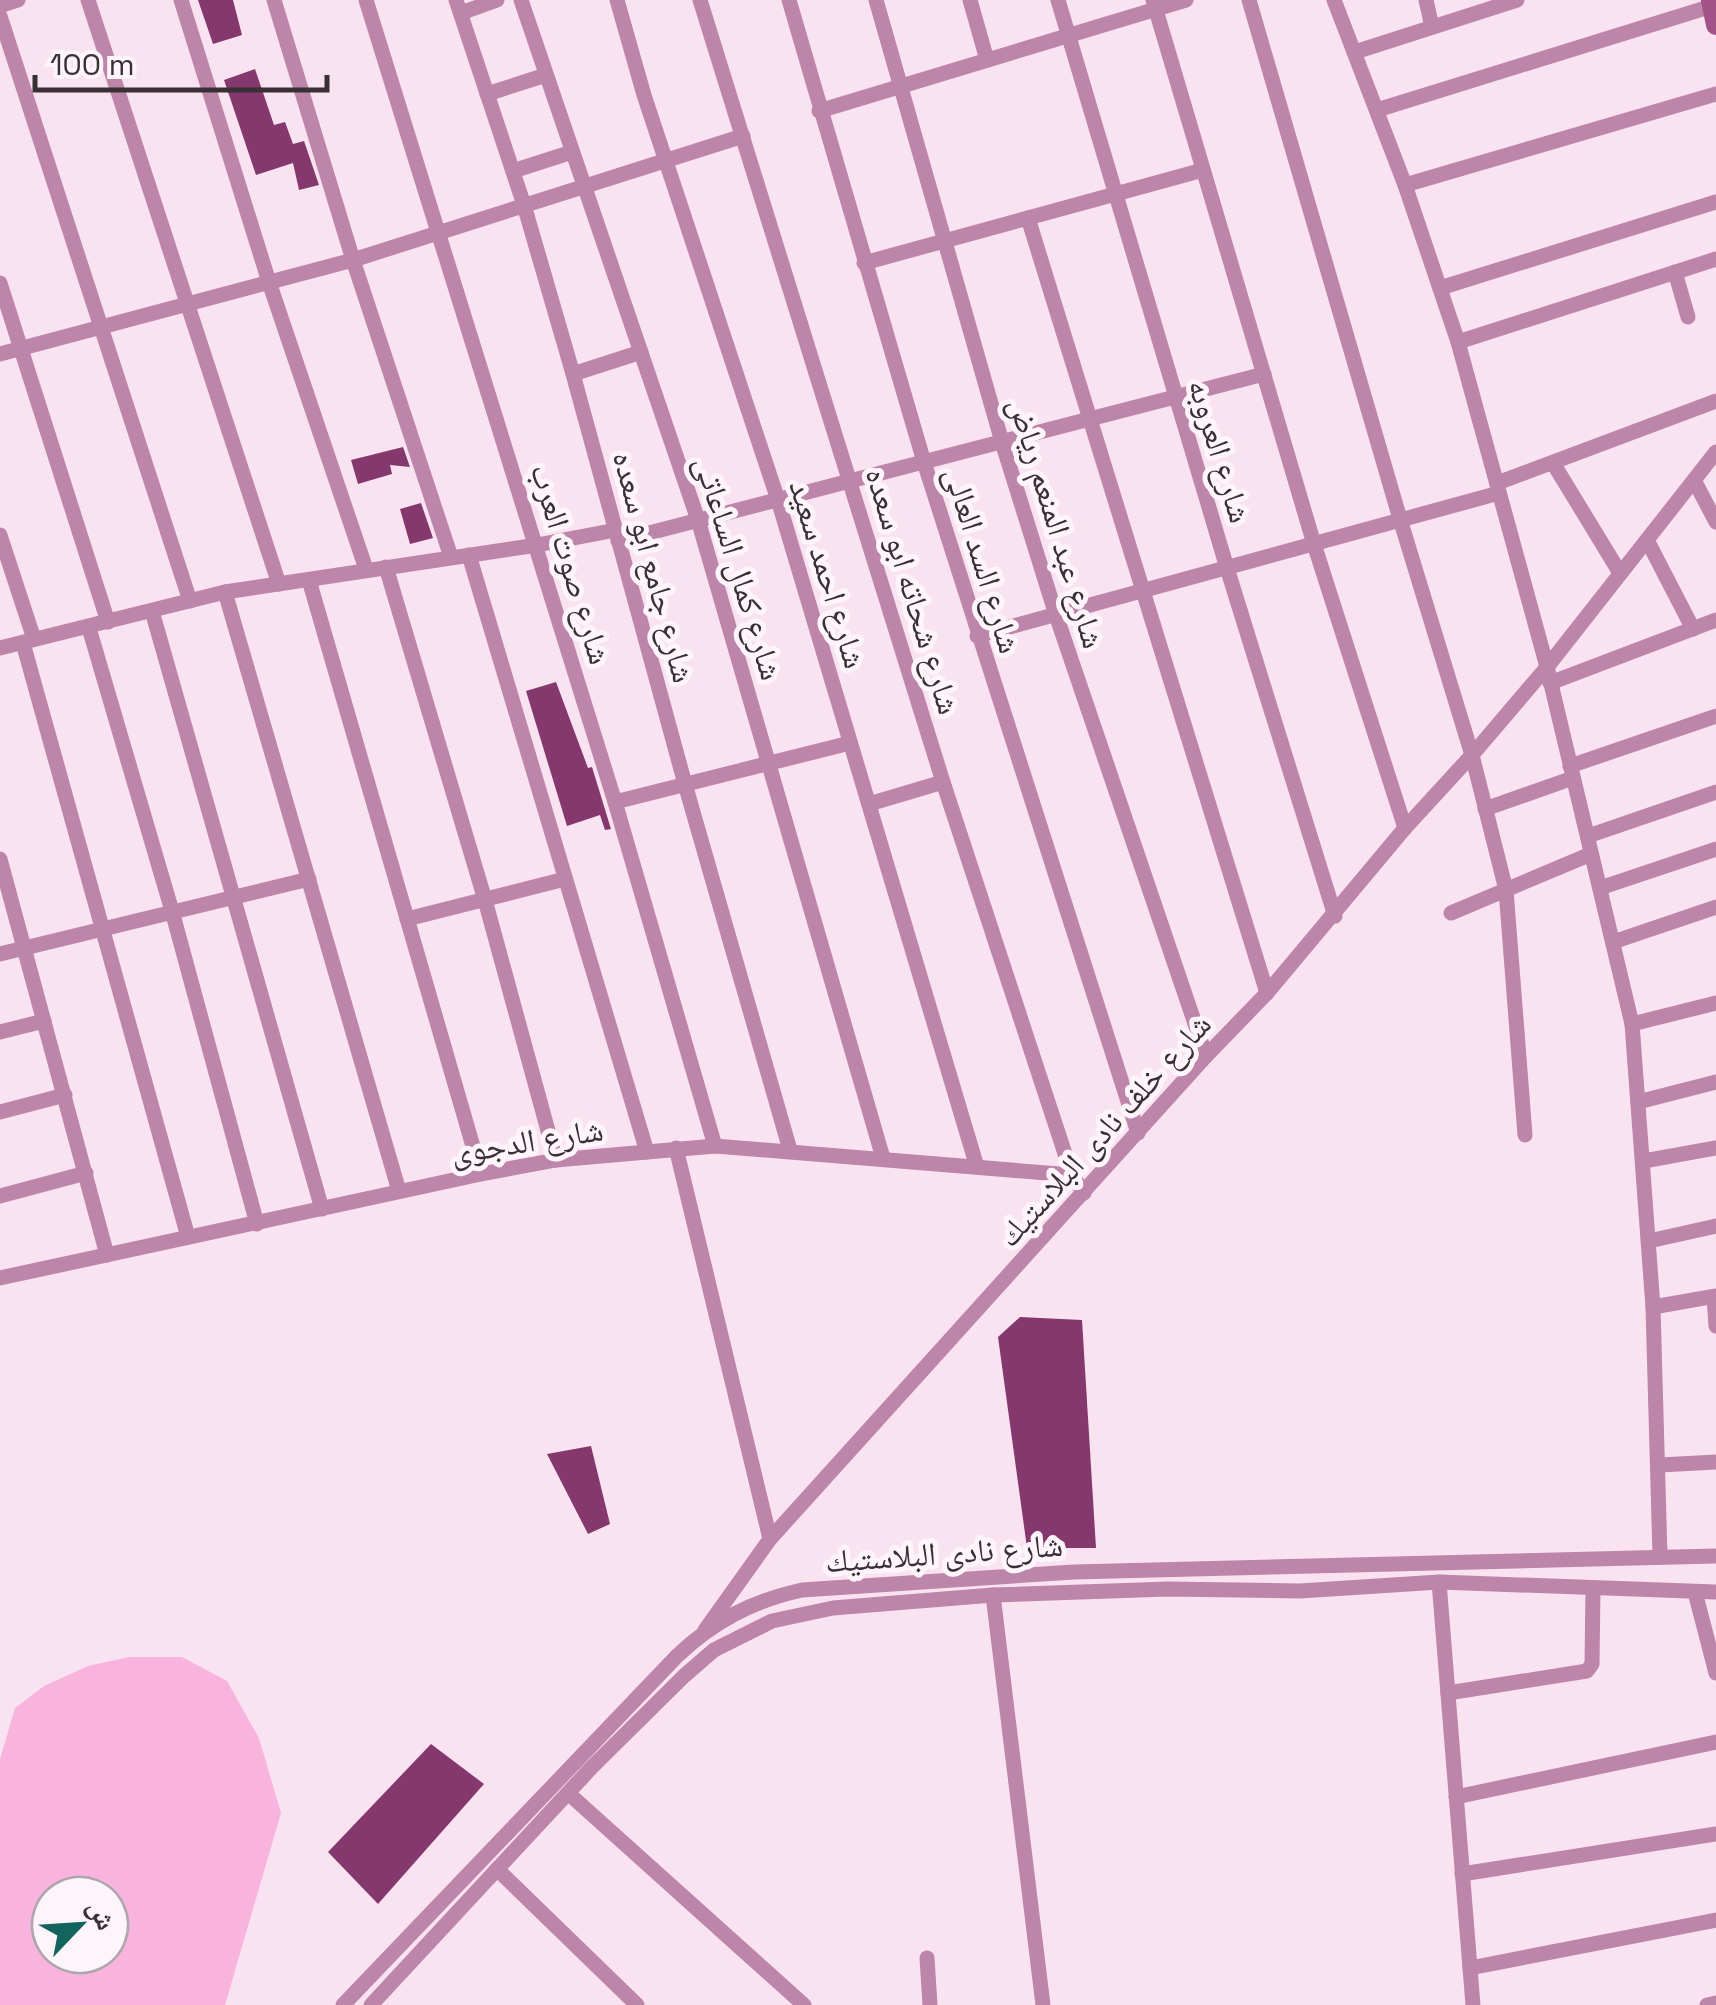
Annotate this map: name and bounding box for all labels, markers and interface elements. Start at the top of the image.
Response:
scale bar [35,30,328,92]
text: 100 m [50,45,135,84]
street label: شارع العروبه [1179,374,1261,528]
street label: شارع عبد المنعم رياض [999,393,1114,653]
street label: شارع جامع ابو سعده [604,447,704,687]
street label: شارع كمال الساعاتى [686,451,792,685]
street label: شارع صوت العرب [522,459,620,669]
street label: شارع السد العالى [936,462,1030,658]
street label: شارع شحاته ابو سعده [857,463,969,719]
street label: شارع احمد سعيد [780,475,876,673]
street label: شارع خلف نادى البلاستيك [989,1005,1219,1255]
street label: شارع الدجوى [448,1109,606,1173]
street label: شارع نادى البلاستيك [824,1525,1064,1581]
north arrow [30,1875,130,1975]
text: ش [80,1893,125,1936]

